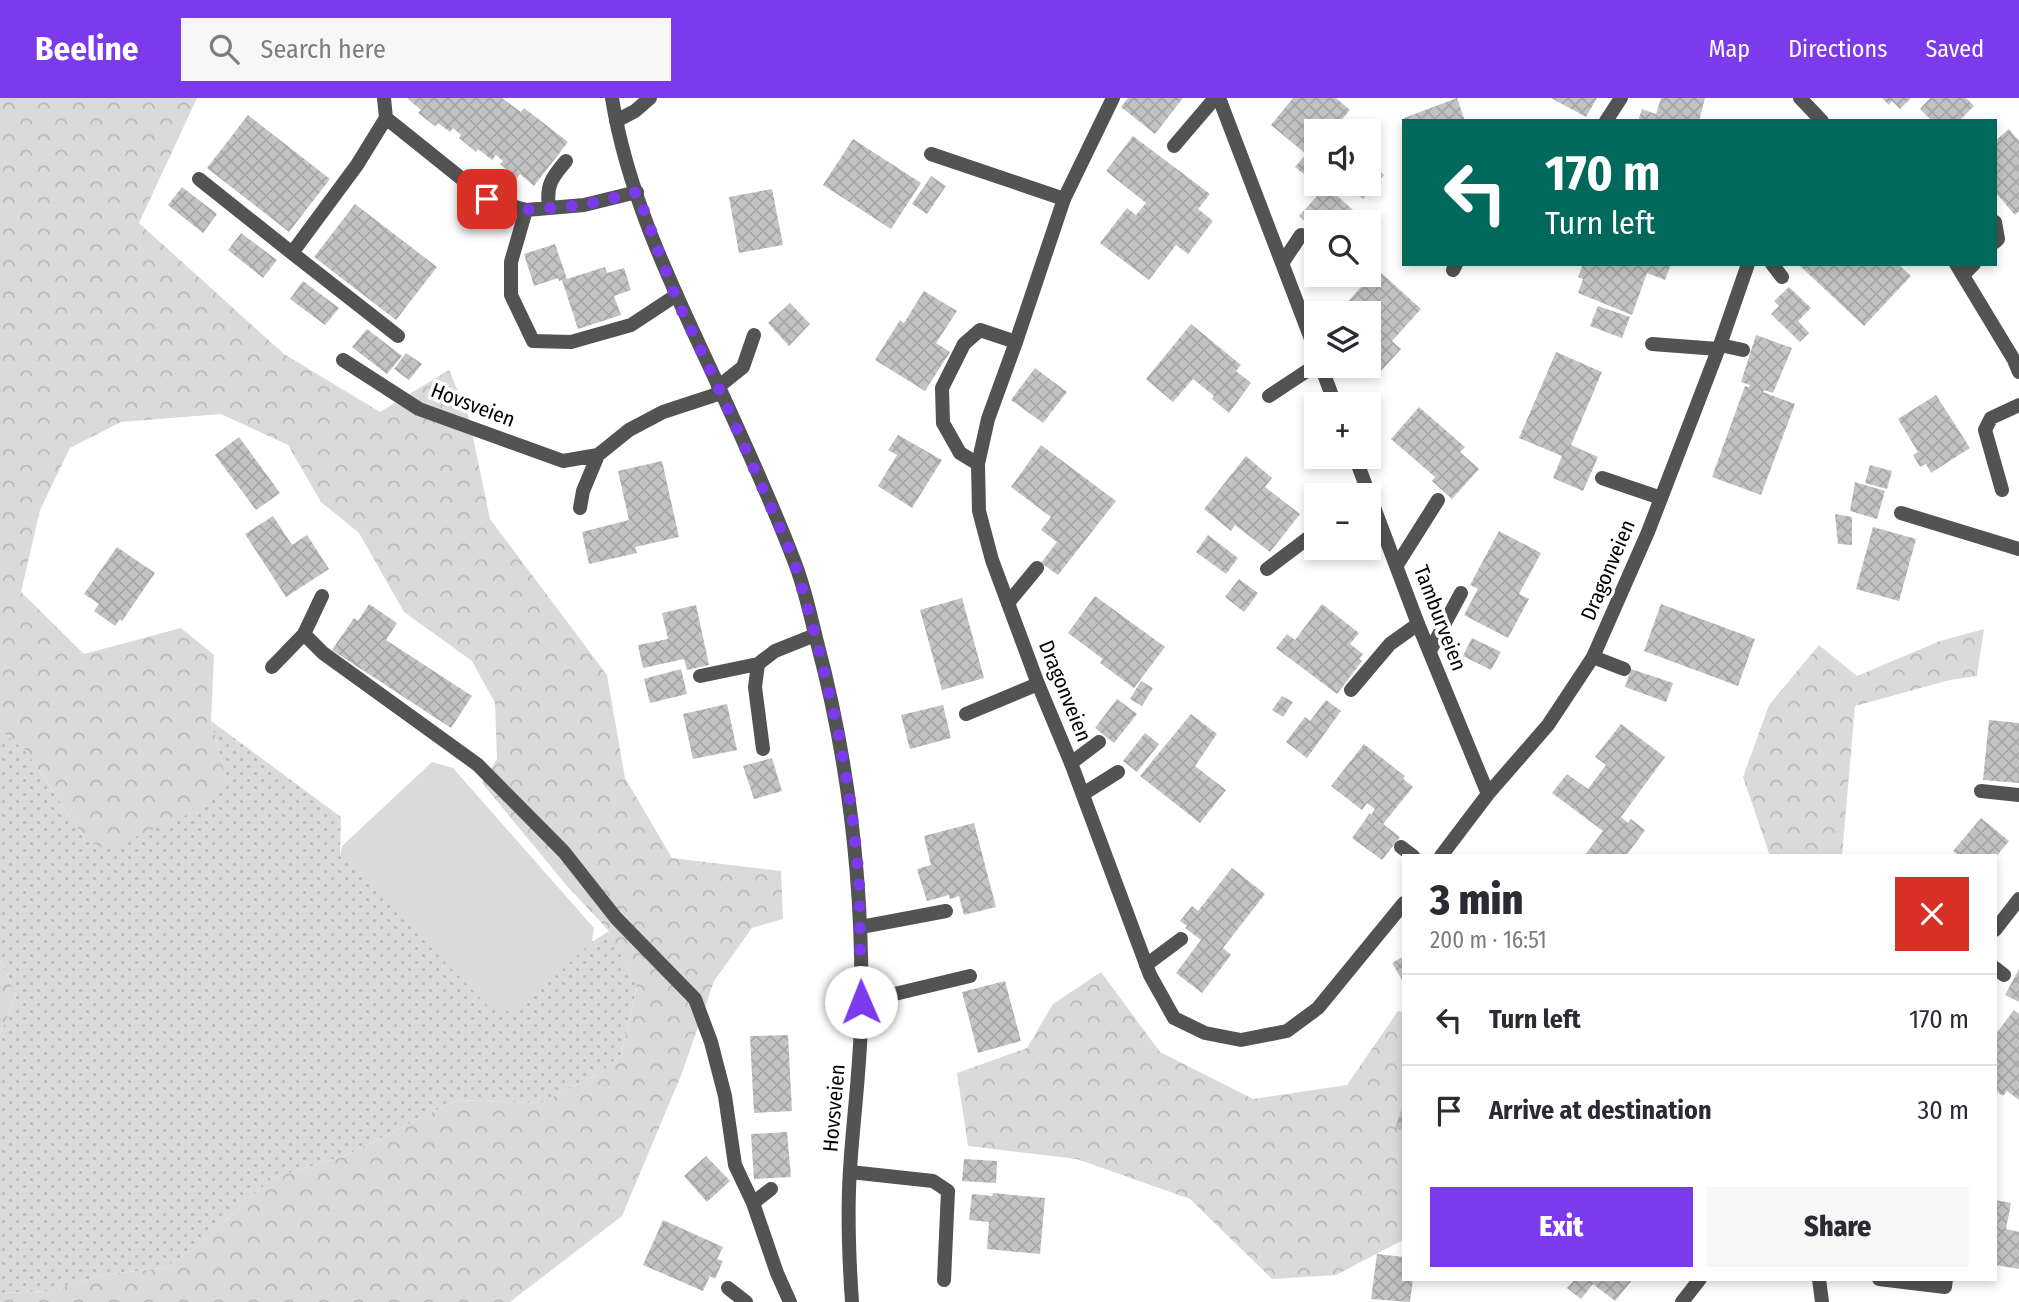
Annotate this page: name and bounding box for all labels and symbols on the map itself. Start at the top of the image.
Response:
pin [457,169,517,229]
street label: Hovsveien [427,377,519,433]
street label: Dragonveien [1575,516,1641,624]
street label: Tamburveien [1408,562,1472,674]
street label: Dragonveien [1033,637,1097,745]
position arrow [824,965,898,1039]
street label: Hovsveien [817,1063,851,1153]

